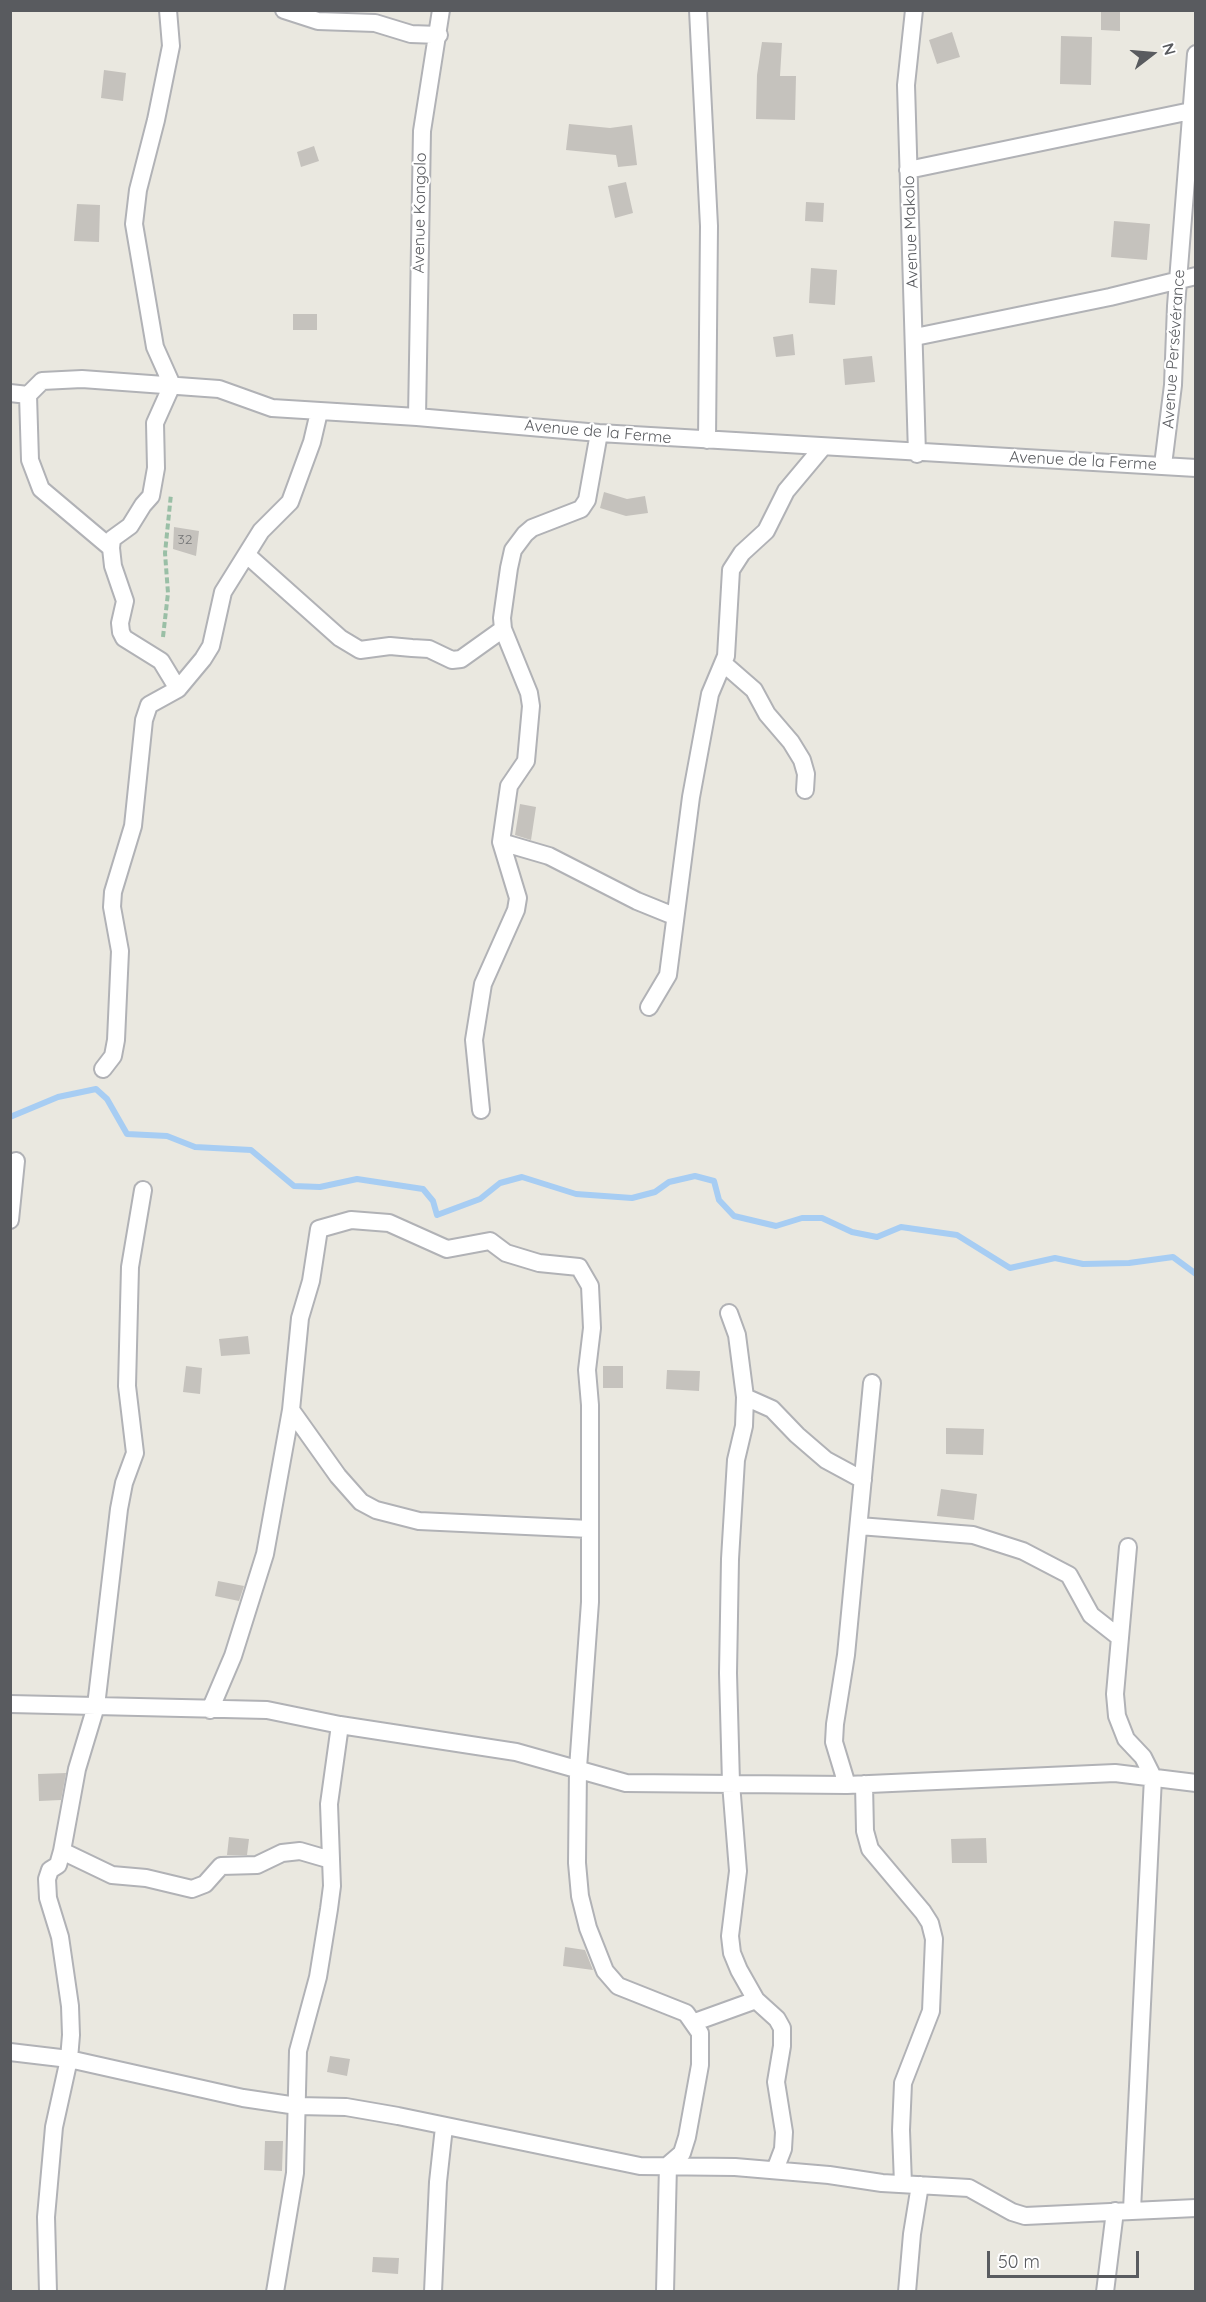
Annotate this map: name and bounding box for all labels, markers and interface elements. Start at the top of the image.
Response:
north arrow [1122,24,1182,84]
text: N [1158,41,1181,57]
street label: Avenue Kongolo [409,152,431,274]
street label: Avenue Makolo [899,175,923,289]
street label: Avenue Persévérance [1159,269,1189,429]
street label: Avenue de la Ferme [524,416,672,448]
street label: Avenue de la Ferme [1009,448,1157,474]
house number: 32 [177,532,193,548]
scale bar [990,2239,1142,2277]
text: 50 m [998,2250,1040,2273]

